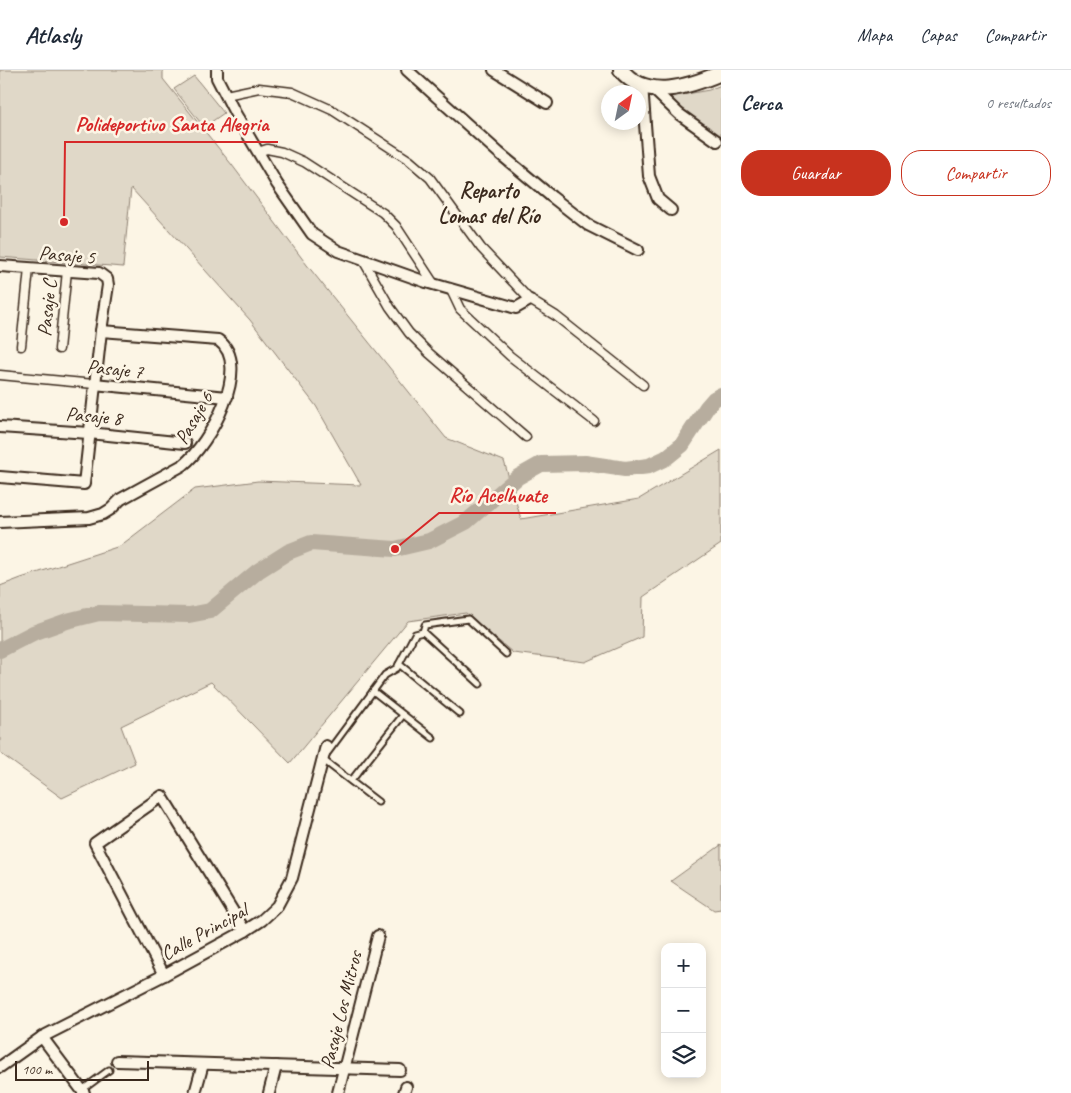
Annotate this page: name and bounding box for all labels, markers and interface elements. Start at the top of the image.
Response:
text: Atlasly [25,20,81,50]
text: Mapa [857,24,892,46]
text: Capas [920,24,957,46]
text: Compartir [985,24,1046,46]
north arrow [601,85,646,130]
text: Cerca [741,90,782,116]
text: 0 resultados [986,93,1051,113]
callout: Polideportivo Santa Alegria [65,106,278,142]
text: Polideportivo Santa Alegria [75,111,270,137]
button: Guardar [741,150,891,196]
button: Compartir [901,150,1051,196]
district label: Reparto Lomas del Río [438,177,542,230]
street label: Pasaje 5 [38,240,97,270]
street label: Pasaje C [32,276,63,338]
street label: Pasaje 7 [86,354,145,384]
street label: Pasaje 6 [169,386,219,449]
street label: Pasaje 8 [65,401,125,431]
callout: Río Acelhuate [439,477,556,513]
text: Río Acelhuate [449,482,549,508]
street label: Calle Principal [156,896,255,966]
map controls [661,943,706,1078]
button: + [661,943,706,988]
street label: Pasaje Los Mitros [314,946,368,1072]
button: − [661,988,706,1033]
button: layers [661,1033,706,1078]
scale bar [15,1058,149,1081]
text: 100 m [22,1061,52,1078]

